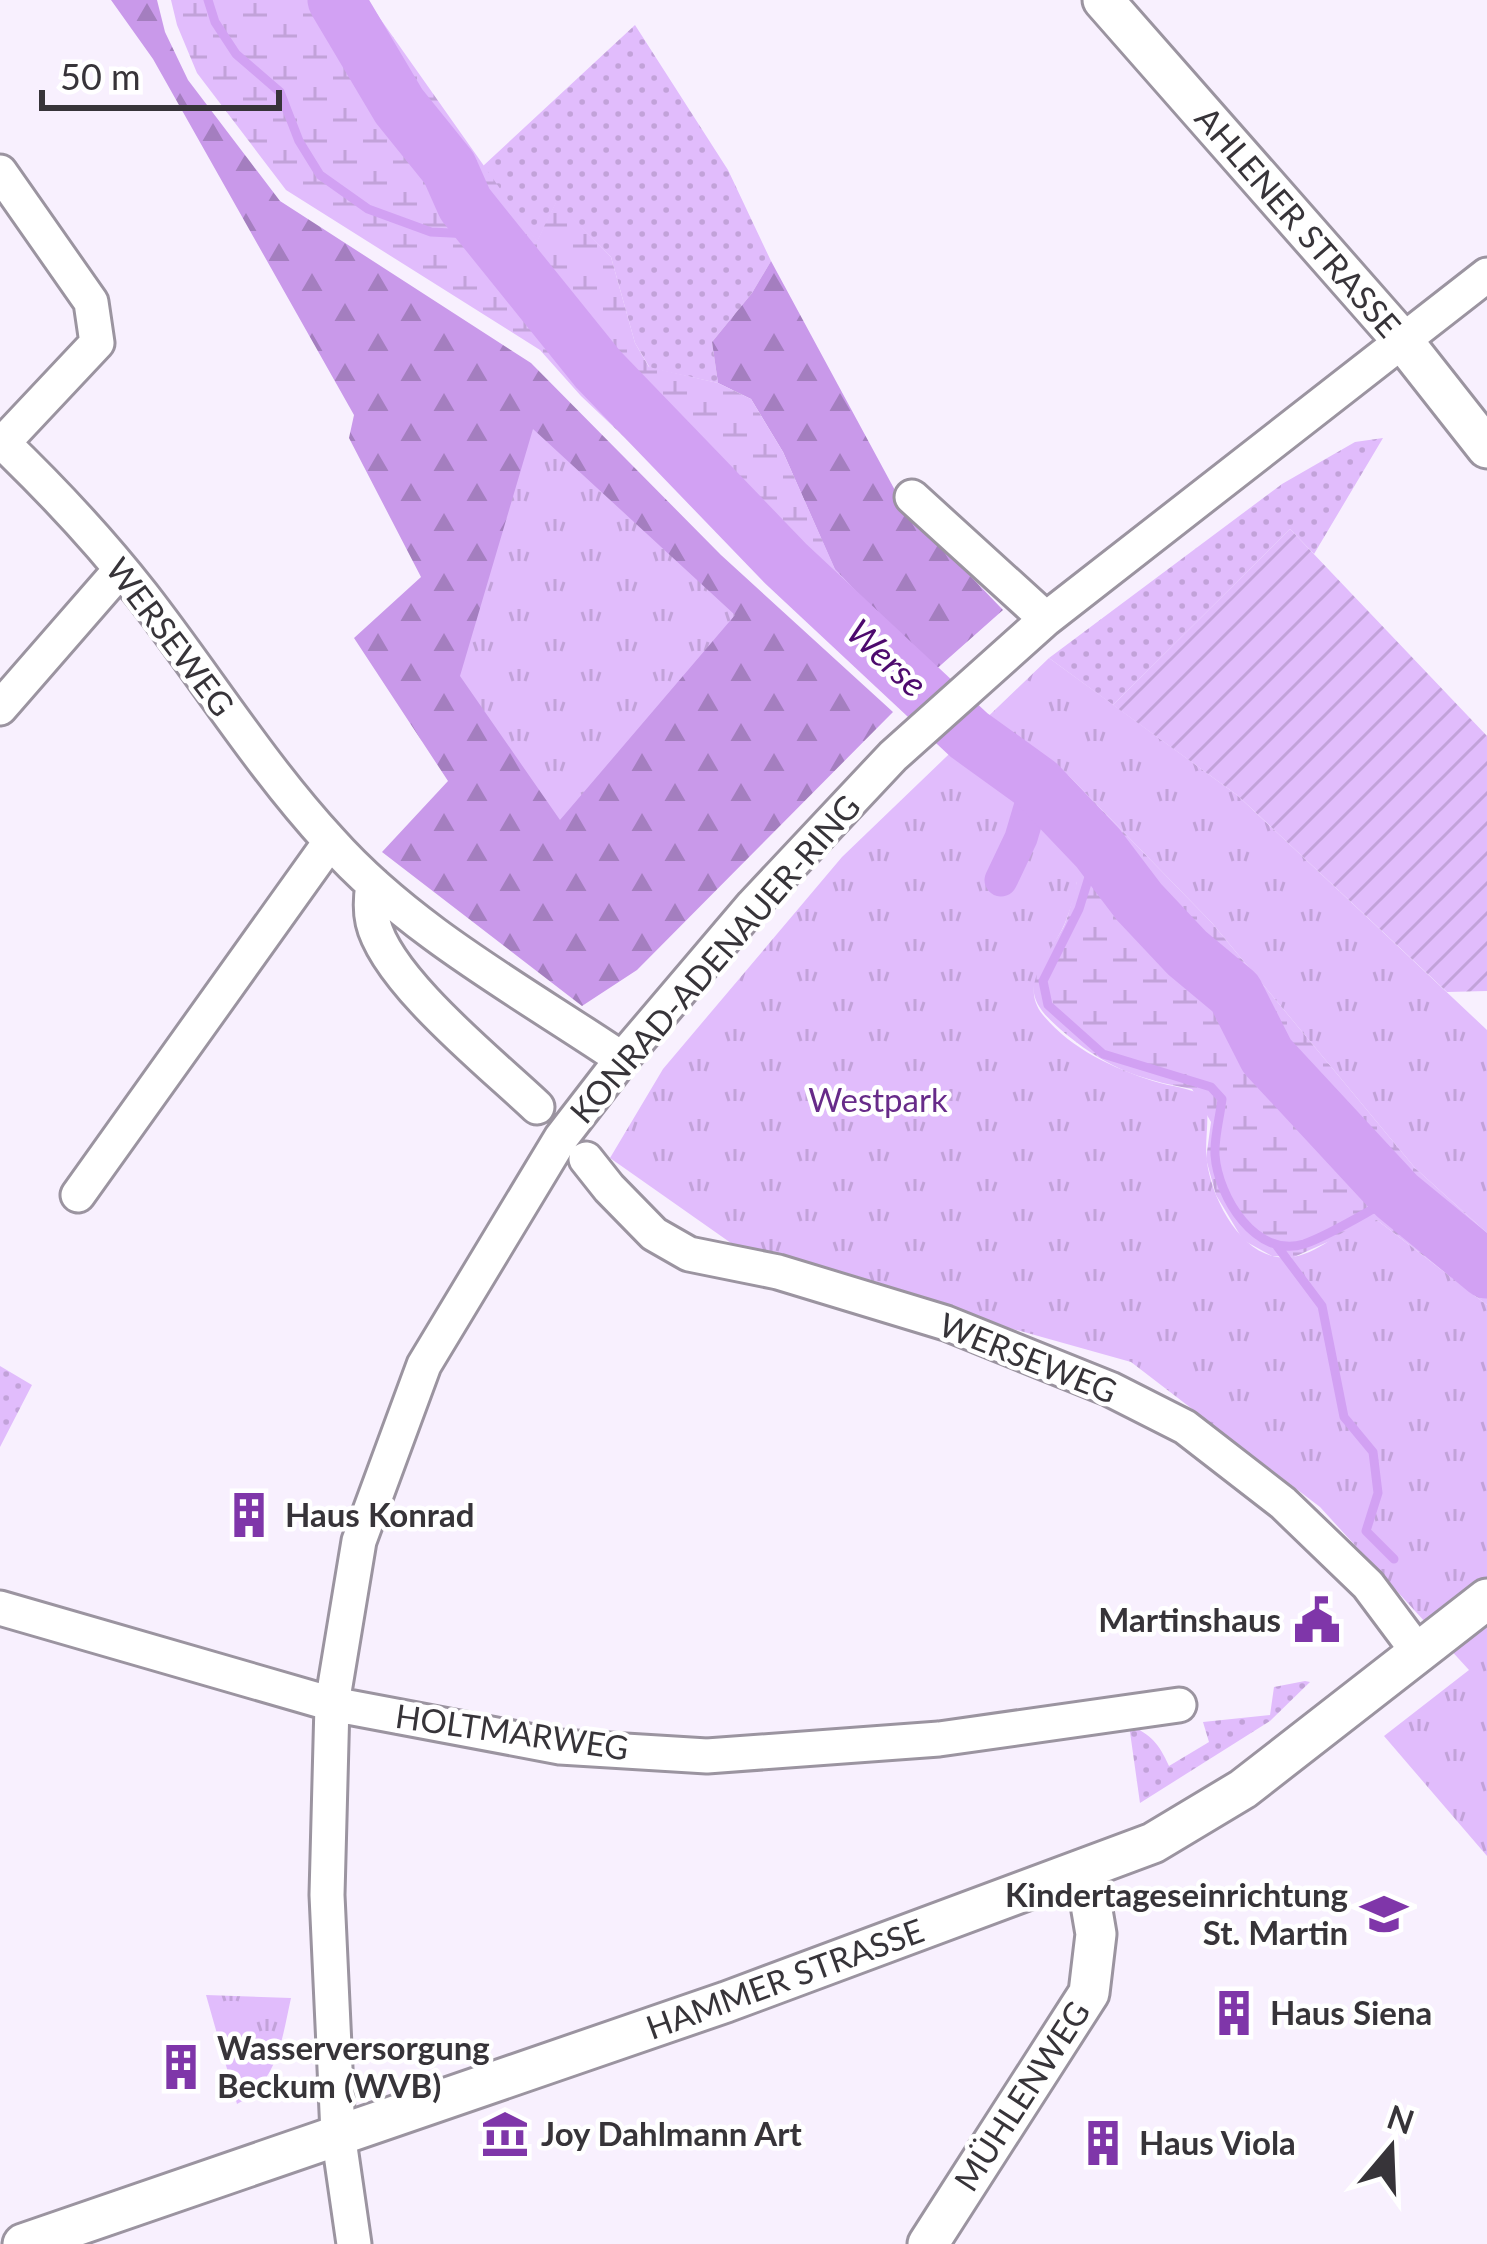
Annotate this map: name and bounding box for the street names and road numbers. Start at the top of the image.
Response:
street label: AHLENER STRASSE [1188,98,1410,345]
street label: WERSEWEG [98,549,243,723]
street label: KONRAD-ADENAUER-RING [561,786,868,1130]
street label: WERSEWEG [934,1303,1123,1411]
street label: HOLTMARWEG [393,1695,631,1767]
street label: HAMMER STRASSE [640,1909,929,2047]
street label: MÜHLENWEG [945,1993,1097,2198]

